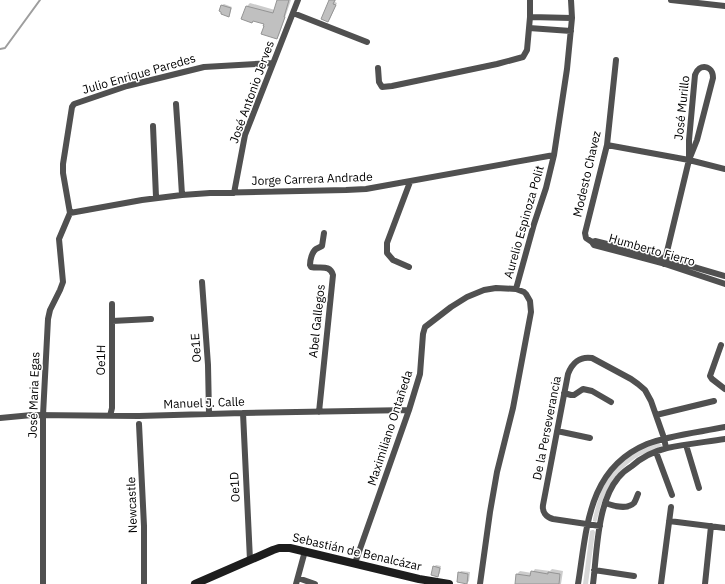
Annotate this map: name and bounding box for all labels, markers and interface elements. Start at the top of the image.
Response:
street label: José Antonio Jerves [226,38,277,145]
street label: Julio Enrique Paredes [81,50,197,97]
street label: José Murillo [671,74,692,141]
street label: Modesto Chavez [569,129,604,218]
street label: Aurelio Espinoza Polit [500,164,547,280]
street label: Jorge Carrera Andrade [251,169,373,188]
street label: Humberto Fierro [607,230,697,269]
street label: Abel Gallegos [305,283,328,359]
street label: Oe1E [187,333,204,363]
street label: Oe1H [93,344,108,376]
street label: José Maria Egas [24,351,43,438]
street label: Maximiliano Ontañeda [364,368,415,487]
street label: De la Perseverancia [529,374,564,481]
street label: Manuel J. Calle [163,394,245,411]
street label: Oe1D [226,471,243,503]
street label: Newcastle [123,476,140,533]
street label: Sebastián de Benalcázar [291,529,424,574]

